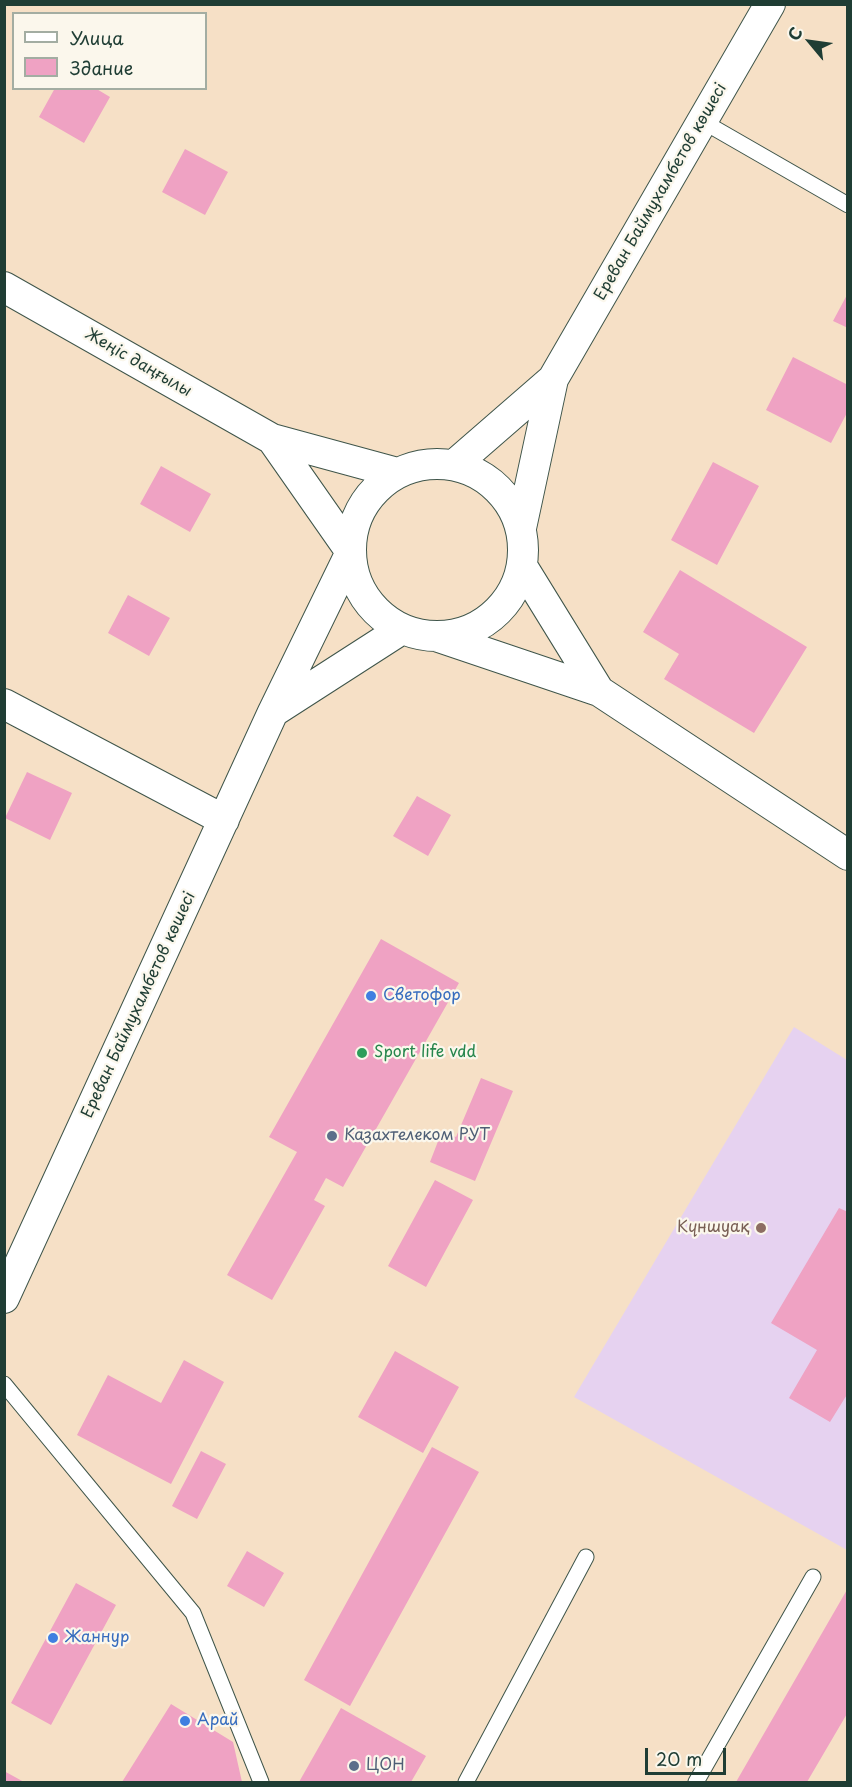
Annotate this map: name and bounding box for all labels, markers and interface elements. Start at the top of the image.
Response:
legend [12,12,207,90]
north arrow [780,12,840,72]
text: С [781,22,808,44]
text: Улица [70,24,124,51]
text: Здание [70,54,133,81]
street label: Ереван Баймухамбетов көшесі [591,80,731,304]
street label: Жеңіс даңғылы [81,325,195,401]
street label: Ереван Баймухамбетов көшесі [78,889,200,1121]
place label: Светофор [383,986,461,1006]
marker: Светофор [364,989,378,1003]
place label: Sport life vdd [374,1043,476,1063]
marker: Sport life vdd [355,1046,369,1060]
place label: Казахтелеком РУТ [344,1126,490,1146]
marker: Казахтелеком РУТ [325,1129,339,1143]
place label: Күншуақ [677,1218,749,1238]
marker: Күншуақ [754,1221,768,1235]
place label: Жаннур [65,1628,129,1648]
marker: Жаннур [46,1631,60,1645]
place label: Арай [197,1711,239,1731]
marker: Арай [178,1714,192,1728]
scale bar [648,1736,729,1774]
text: 20 m [656,1745,702,1772]
place label: ЦОН [366,1756,405,1776]
marker: ЦОН [347,1759,361,1773]

